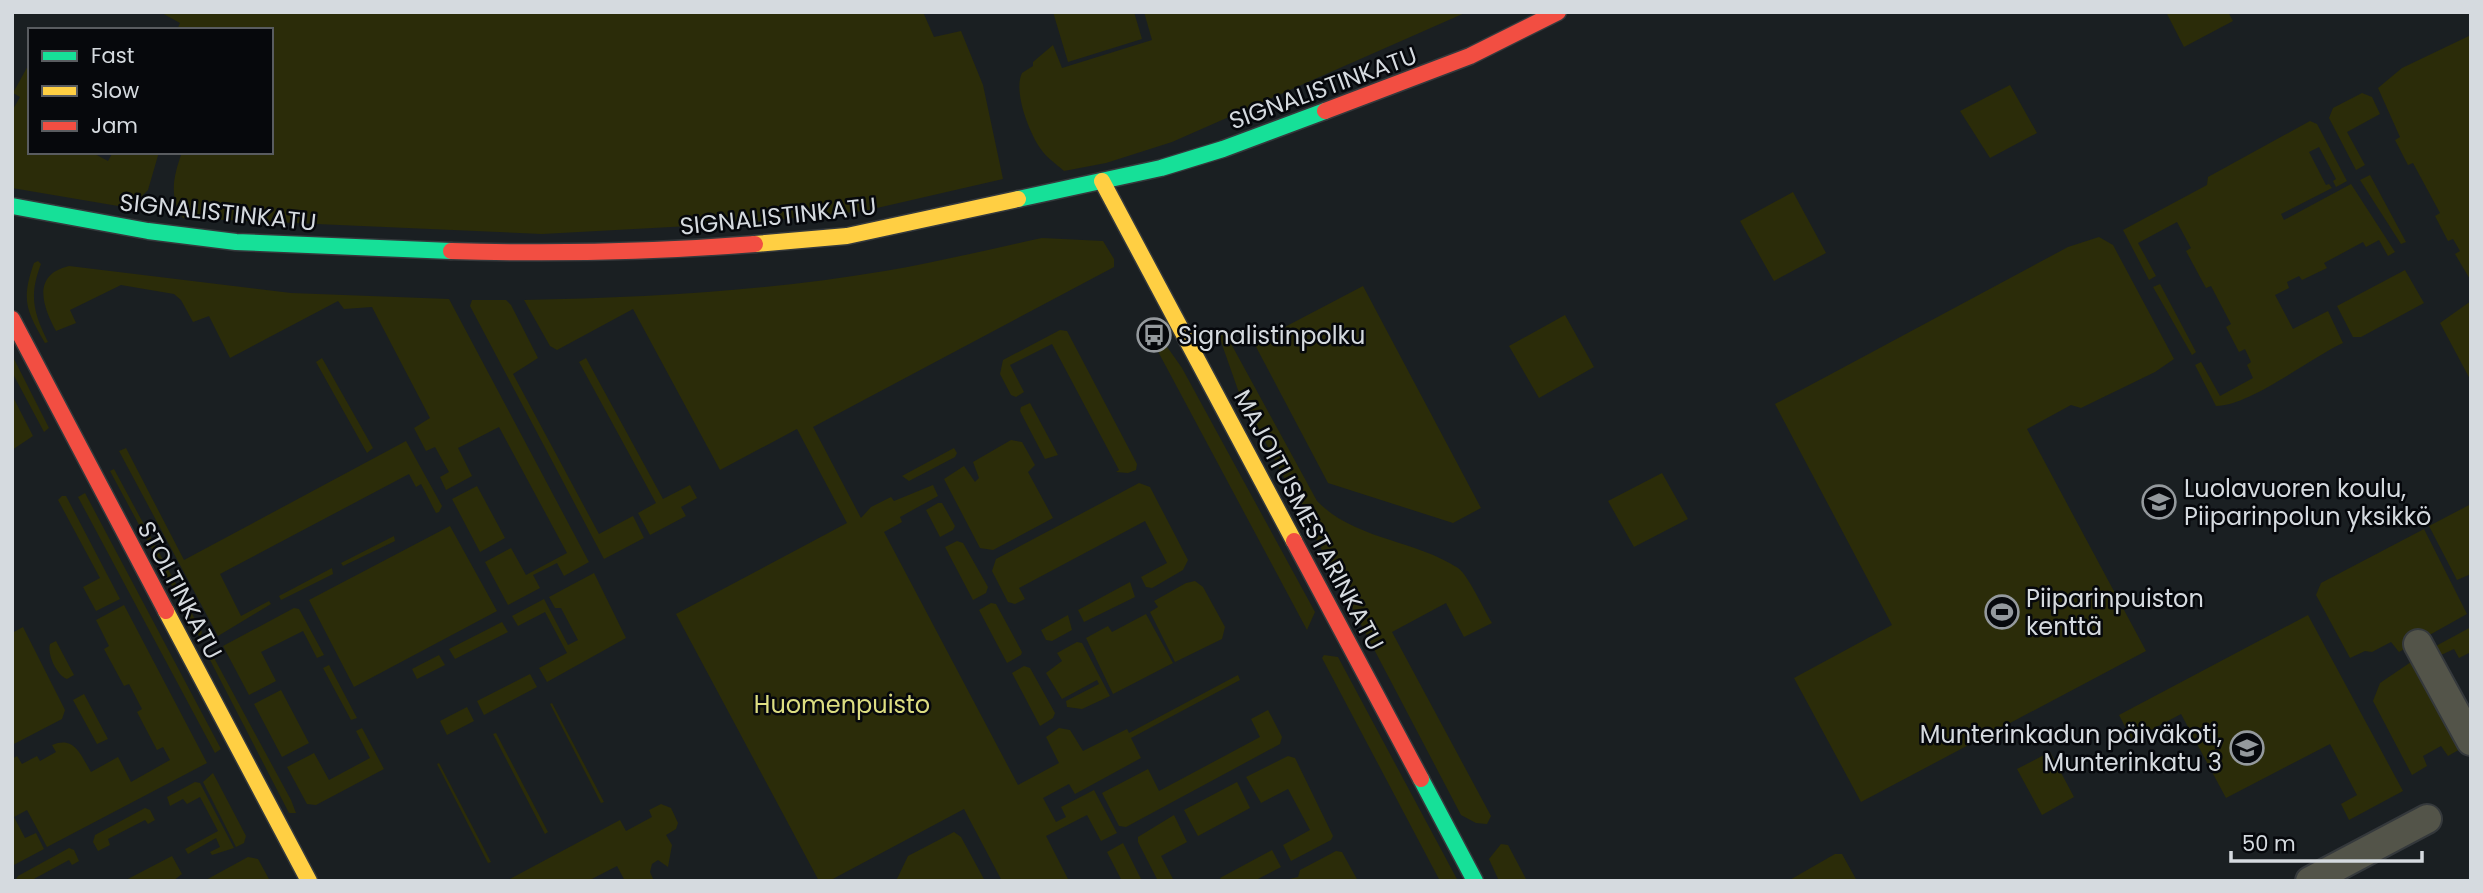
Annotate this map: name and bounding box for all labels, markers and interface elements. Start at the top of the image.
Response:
legend [28,28,273,154]
street label: SIGNALISTINKATU [1225,39,1421,137]
text: Fast [91,41,134,70]
text: Slow [91,76,139,105]
text: Jam [91,111,138,140]
street label: SIGNALISTINKATU [118,185,318,239]
street label: SIGNALISTINKATU [678,189,878,243]
bus stop icon: Signalistinpolku [1135,316,1173,354]
place label: Signalistinpolku [1178,319,1365,352]
street label: MAJOITUSMESTARINKATU [1226,384,1392,656]
place label: Luolavuoren koulu, Piiparinpolun yksikkö [2184,472,2431,533]
school or university icon: Luolavuoren koulu, Piiparinpolun yksikkö [2140,483,2178,521]
street label: STOLTINKATU [130,515,230,665]
place label: Piiparinpuiston kenttä [2026,582,2204,643]
sports icon: Piiparinpuiston kenttä [1983,593,2021,631]
park label: Huomenpuisto [754,688,930,721]
place label: Munterinkadun päiväkoti, Munterinkatu 3 [1920,718,2222,779]
school or university icon: Munterinkadun päiväkoti, Munterinkatu 3 [2228,729,2266,767]
scale bar [2231,820,2422,864]
text: 50 m [2242,829,2296,858]

